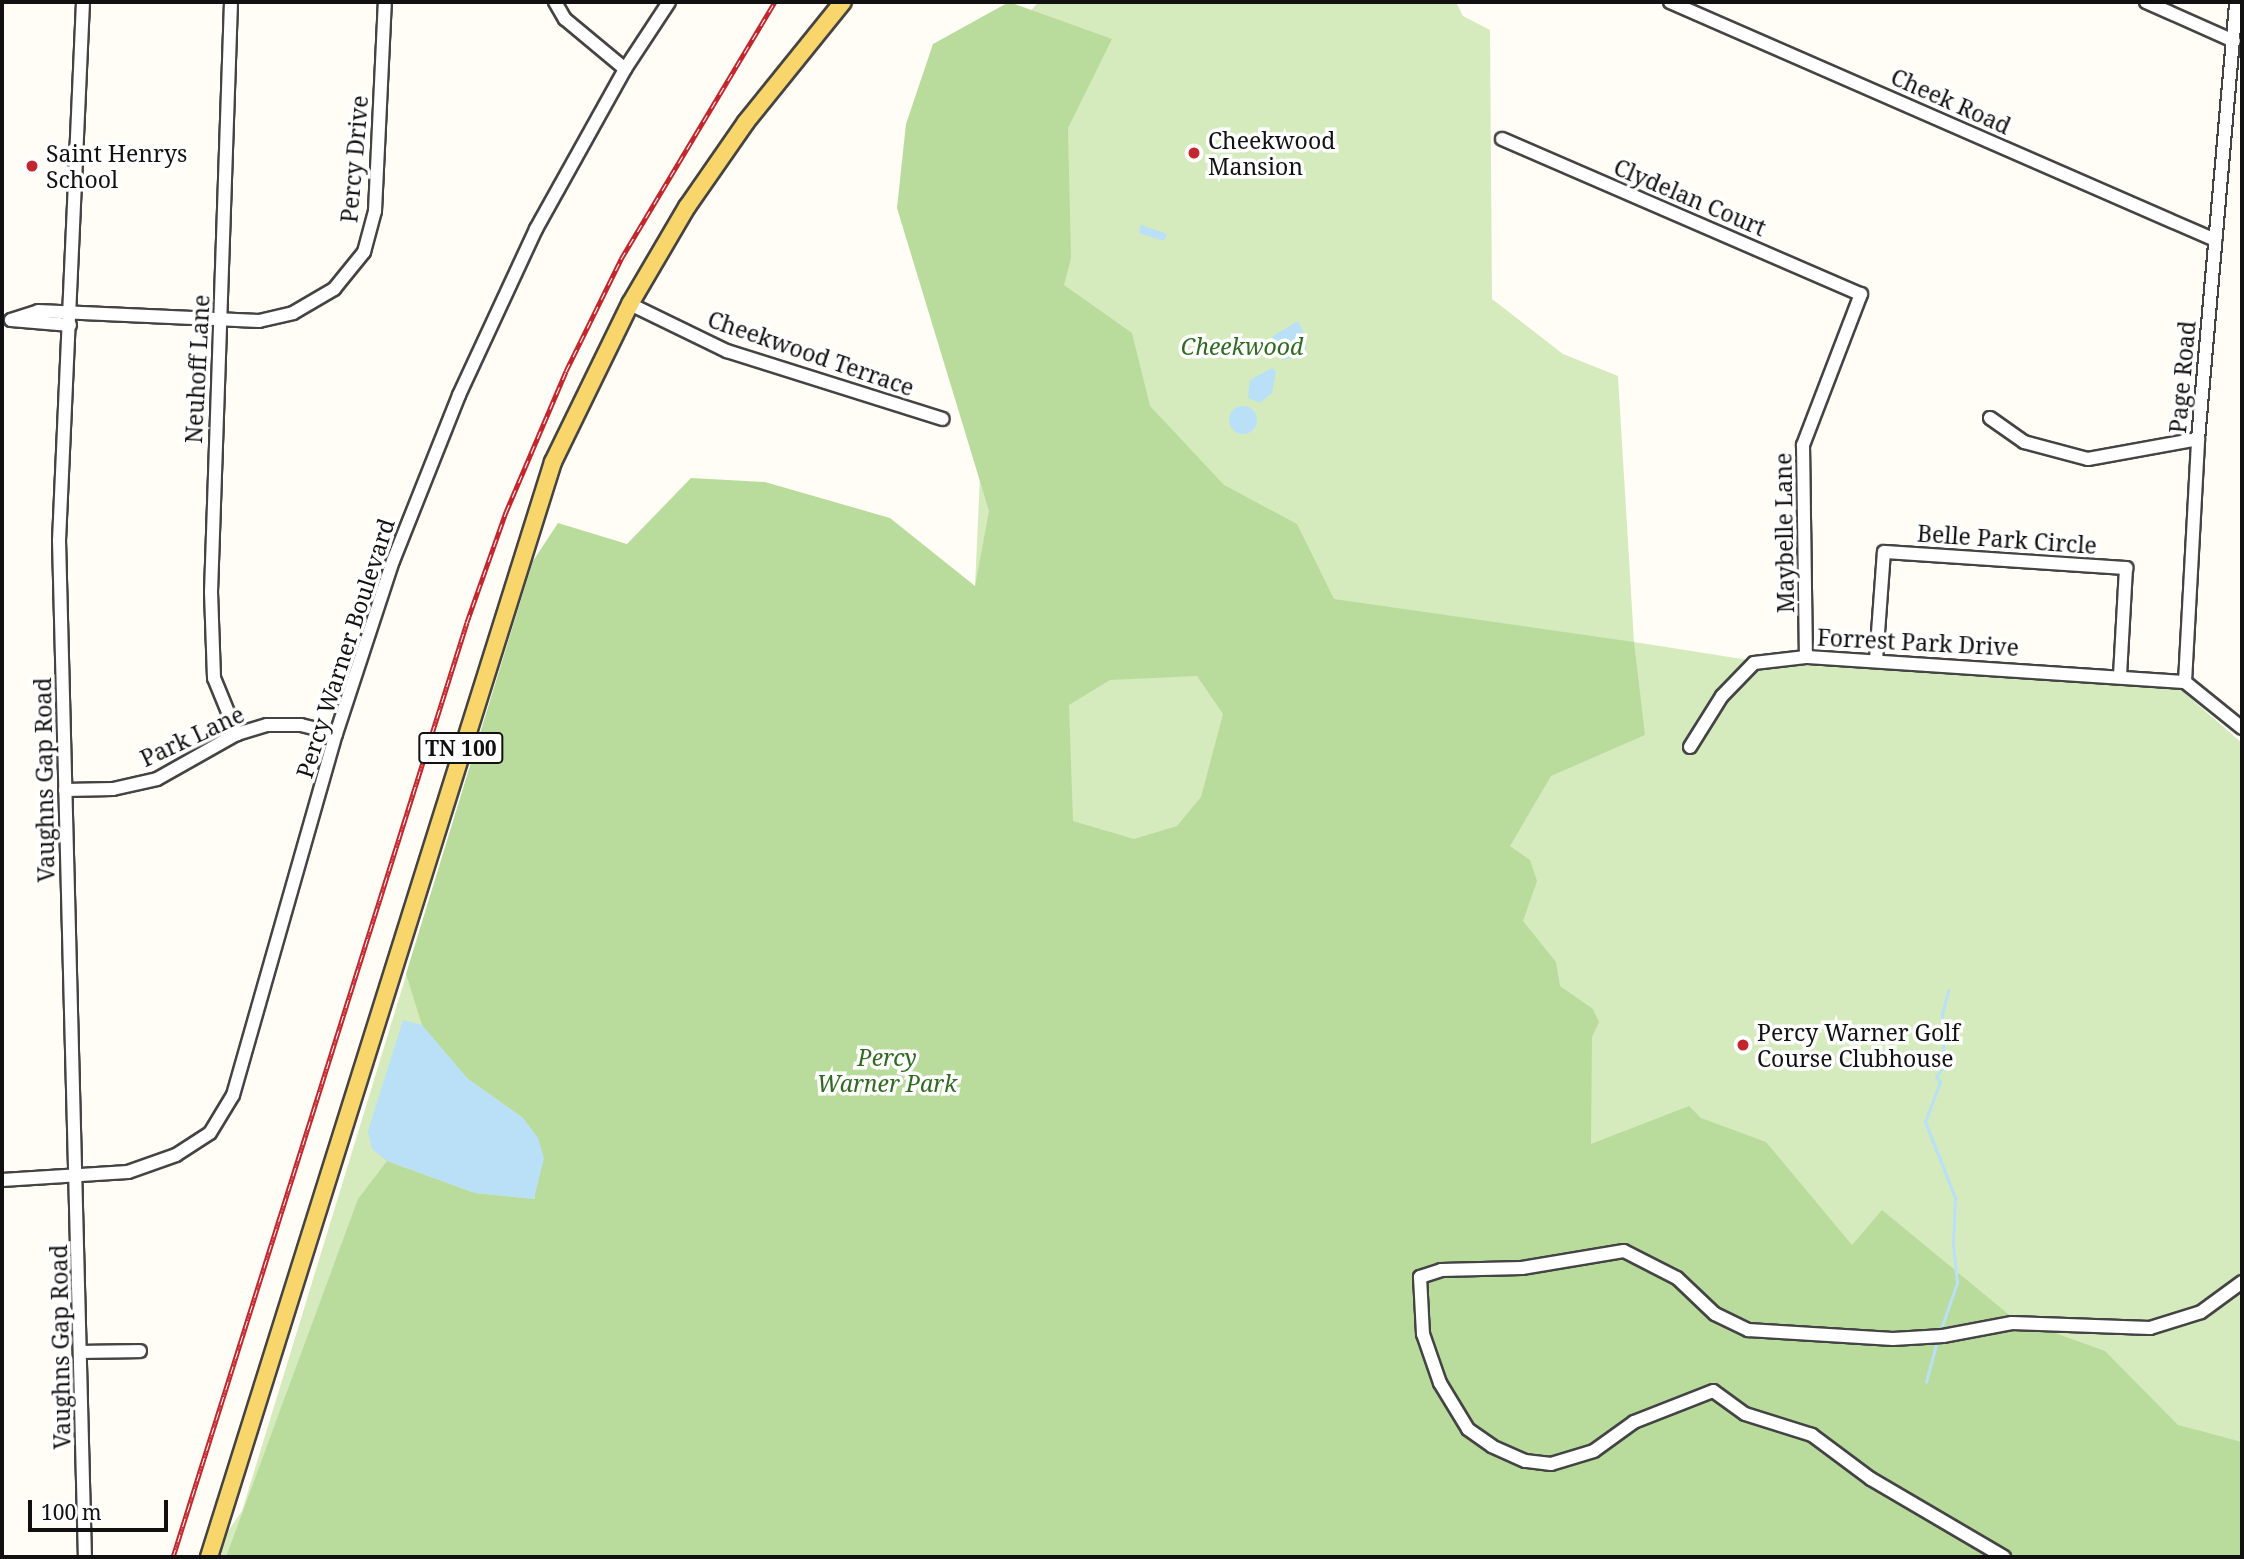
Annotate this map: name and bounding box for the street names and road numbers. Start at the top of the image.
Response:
street label: Cheek Road [1887,62,2015,140]
street label: Percy Drive [335,94,373,224]
street label: Clydelan Court [1610,153,1770,241]
street label: Neuhoff Lane [179,294,215,444]
street label: Cheekwood Terrace [704,305,918,401]
street label: Page Road [2163,320,2201,434]
street label: Maybelle Lane [1769,453,1799,613]
street label: Percy Warner Boulevard [290,515,400,781]
street label: Belle Park Circle [1916,519,2098,559]
street label: Forrest Park Drive [1816,623,2020,661]
street label: Vaughns Gap Road [28,677,60,883]
street label: Park Lane [136,700,248,772]
road number: TN 100 [417,730,505,766]
street label: Vaughns Gap Road [44,1244,76,1450]

